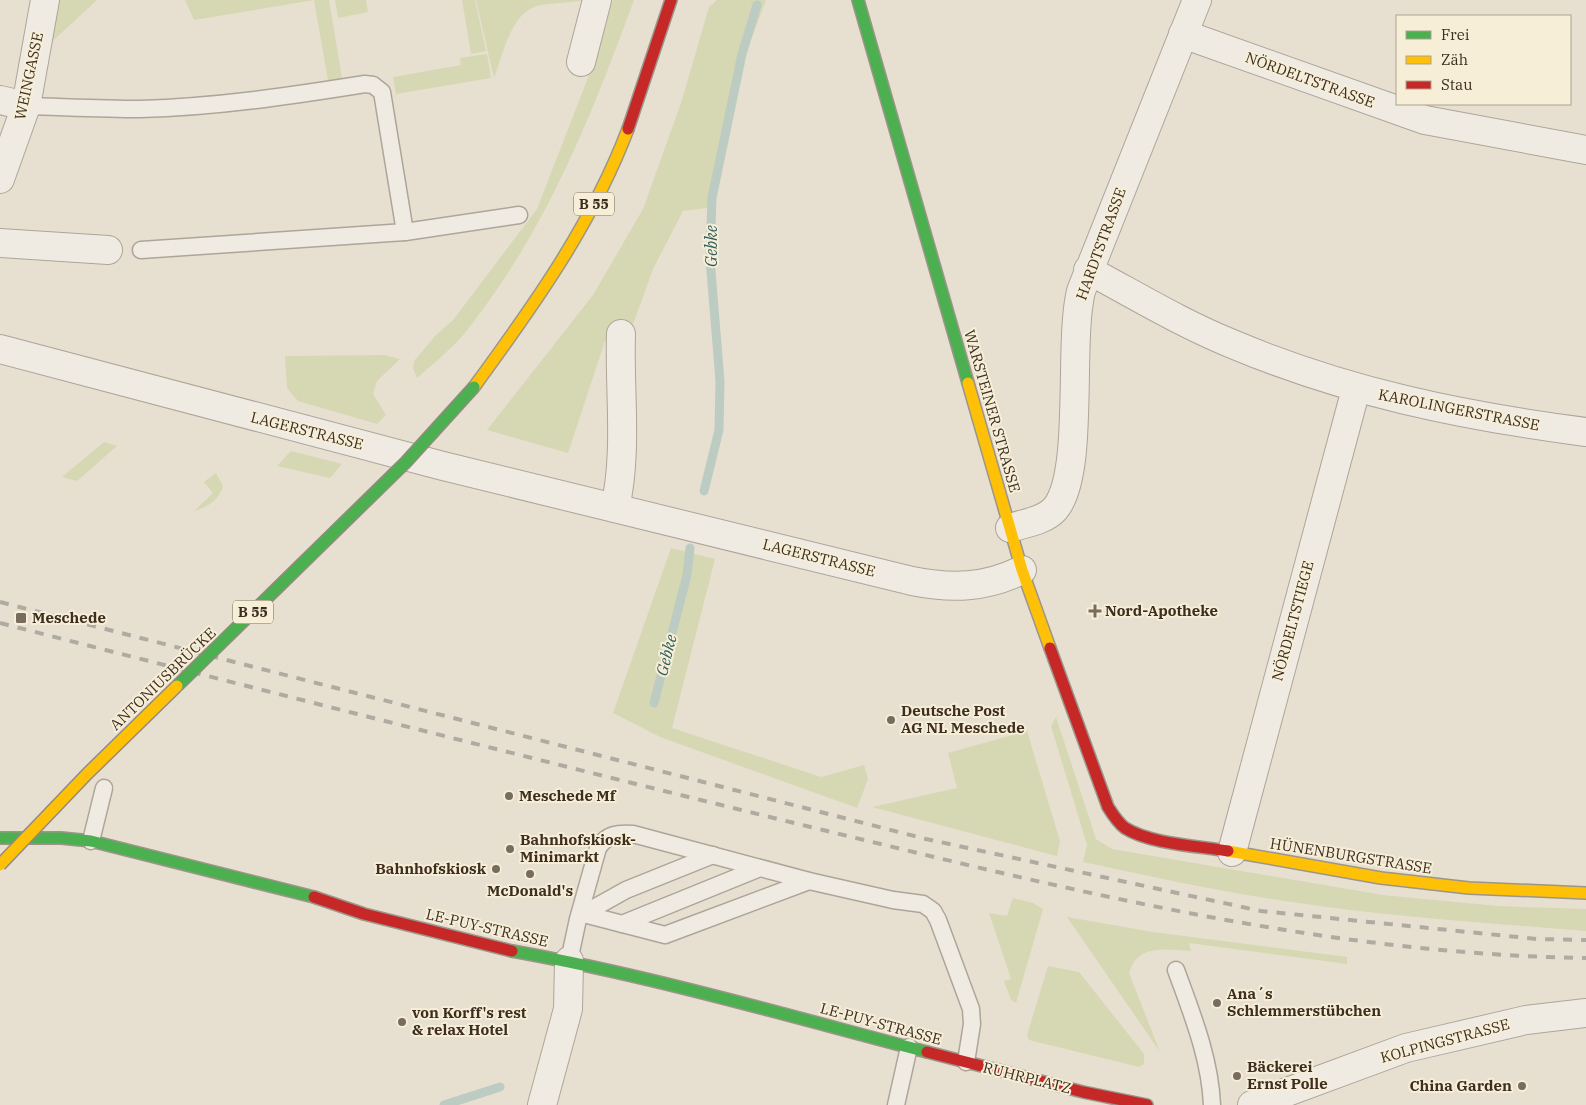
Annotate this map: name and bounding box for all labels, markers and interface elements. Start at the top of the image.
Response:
legend [1396,15,1571,105]
text: Frei [1441,25,1470,44]
street label: WEINGASSE [10,30,47,121]
street label: NÖRDELTSTRASSE [1243,47,1377,112]
text: Zäh [1441,50,1468,69]
text: Stau [1441,75,1473,94]
street label: HARDTSTRASSE [1071,185,1130,303]
road number: B 55 [574,192,614,215]
water label: Gebke [701,225,721,267]
street label: WARSTEINER STRASSE [960,327,1025,494]
street label: KAROLINGERSTRASSE [1377,385,1541,434]
street label: LAGERSTRASSE [249,407,365,454]
street label: LAGERSTRASSE [761,534,877,581]
street label: NÖRDELTSTIEGE [1267,559,1318,683]
road number: B 55 [233,600,273,624]
place label: Nord-Apotheke [1105,601,1218,620]
marker: Nord-Apotheke [1089,605,1101,617]
place label: Meschede [32,608,106,627]
marker: Meschede [14,611,28,625]
street label: ANTONIUSBRÜCKE [106,623,220,734]
water label: Gebke [651,632,681,678]
place label: Deutsche Post AG NL Meschede [901,701,1025,737]
marker: Deutsche Post AG NL Meschede [885,714,897,726]
place label: Meschede Mf [519,786,617,805]
marker: Meschede Mf [503,790,515,802]
place label: Bahnhofskiosk- Minimarkt [520,830,636,866]
street label: HÜNENBURGSTRASSE [1269,833,1433,878]
marker: Bahnhofskiosk- Minimarkt [504,843,516,855]
place label: Bahnhofskiosk [375,859,487,878]
marker: Bahnhofskiosk [490,863,502,875]
marker: McDonald's [524,868,536,880]
place label: McDonald's [487,881,573,900]
street label: LE-PUY-STRASSE [424,904,550,951]
place label: Ana´s Schlemmerstübchen [1227,984,1381,1020]
marker: Ana´s Schlemmerstübchen [1211,997,1223,1009]
street label: LE-PUY-STRASSE [818,998,944,1049]
place label: von Korff's rest & relax Hotel [412,1003,527,1039]
street label: KOLPINGSTRASSE [1378,1014,1512,1067]
marker: von Korff's rest & relax Hotel [396,1016,408,1028]
street label: RUHRPLATZ [981,1057,1073,1098]
place label: Bäckerei Ernst Polle [1247,1057,1328,1093]
marker: Bäckerei Ernst Polle [1231,1070,1243,1082]
place label: China Garden [1410,1076,1512,1095]
marker: China Garden [1516,1080,1528,1092]

